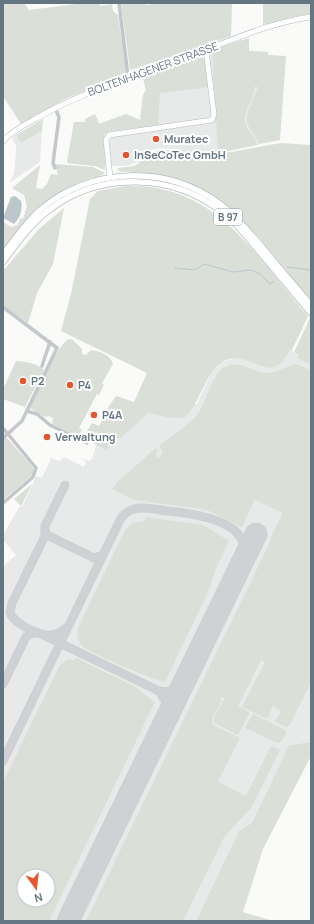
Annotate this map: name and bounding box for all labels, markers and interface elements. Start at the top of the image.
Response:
street label: BOLTENHAGENER STRASSE [85,38,220,99]
place label: Muratec [164,131,208,146]
marker: Muratec [151,134,161,144]
place label: InSeCoTec GmbH [134,147,226,162]
marker: InSeCoTec GmbH [121,150,131,160]
road number: B 97 [214,209,242,225]
place label: P2 [31,373,45,388]
marker: P2 [18,376,28,386]
place label: P4 [78,377,91,392]
marker: P4 [65,380,75,390]
place label: P4A [102,407,123,422]
marker: P4A [89,410,99,420]
place label: Verwaltung [55,429,116,444]
marker: Verwaltung [42,432,52,442]
north arrow [16,868,56,908]
text: N [33,890,44,906]

